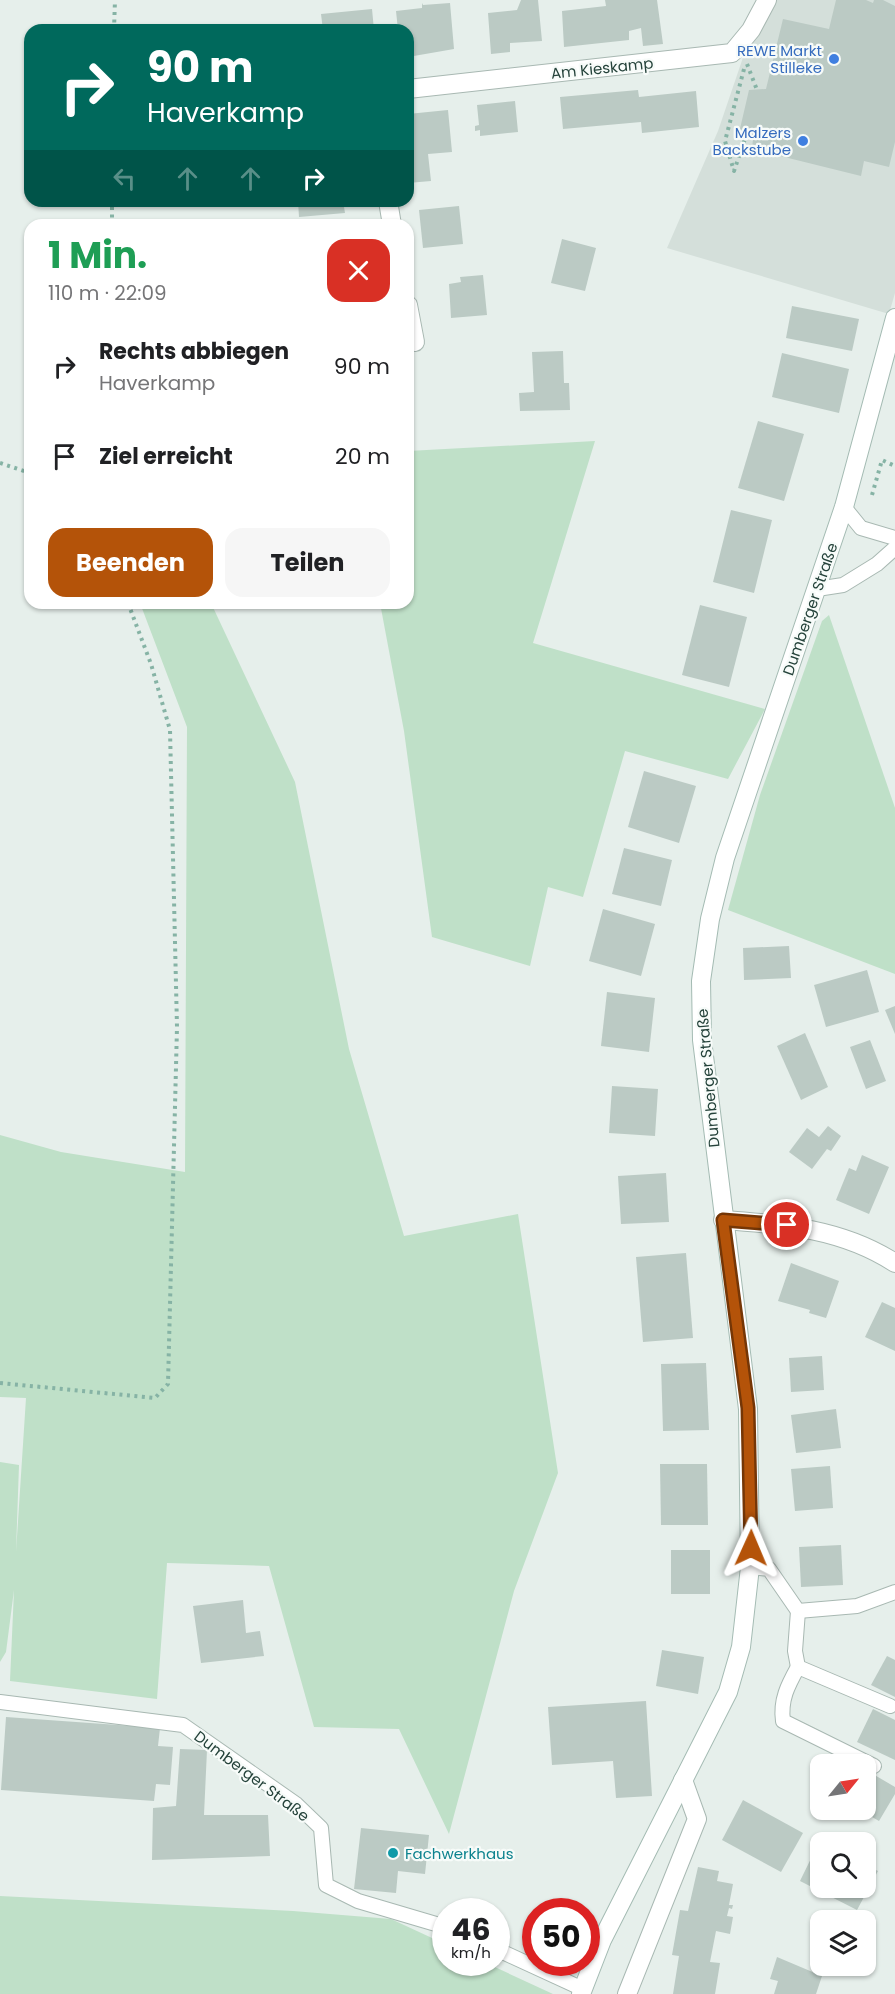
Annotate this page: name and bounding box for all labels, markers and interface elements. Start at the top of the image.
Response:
text: 90 m [147,38,254,97]
place label: REWE Markt Stilleke [737,40,822,78]
icon: right [48,48,126,126]
street label: Am Kieskamp [550,52,654,84]
marker: REWE Markt Stilleke [827,52,841,66]
text: Haverkamp [147,94,304,131]
place label: Malzers Backstube [713,122,791,160]
marker: Malzers Backstube [796,134,810,148]
icon: left [108,162,141,195]
icon: ahead [171,162,204,195]
icon: ahead [234,162,267,195]
icon: right [297,162,330,195]
text: 1 Min. [48,230,147,281]
button: close [327,239,390,302]
text: 110 m · 22:09 [48,279,167,307]
text: Rechts abbiegen [99,336,289,367]
icon: right [48,350,81,383]
text: 90 m [334,351,390,382]
text: Haverkamp [99,369,215,397]
icon: arrive [48,440,81,473]
text: Ziel erreicht [99,441,233,472]
text: 20 m [335,441,390,472]
button: Beenden [48,528,213,597]
button: Teilen [225,528,390,597]
street label: Dumberger Straße [777,540,843,678]
street label: Dumberger Straße [691,1008,725,1148]
pin [761,1199,812,1250]
icon: arrive [770,1208,803,1241]
position arrow [719,1516,783,1580]
street label: Dumberger Straße [190,1726,314,1826]
north arrow [810,1754,876,1820]
map controls [810,1754,876,1976]
button: search [810,1832,876,1898]
place label: Fachwerkhaus [405,1843,514,1864]
marker: Fachwerkhaus [386,1846,400,1860]
speed limit sign: 50 [522,1898,600,1976]
text: 46 [451,1908,491,1951]
button: layers [810,1910,876,1976]
text: km/h [451,1942,491,1963]

